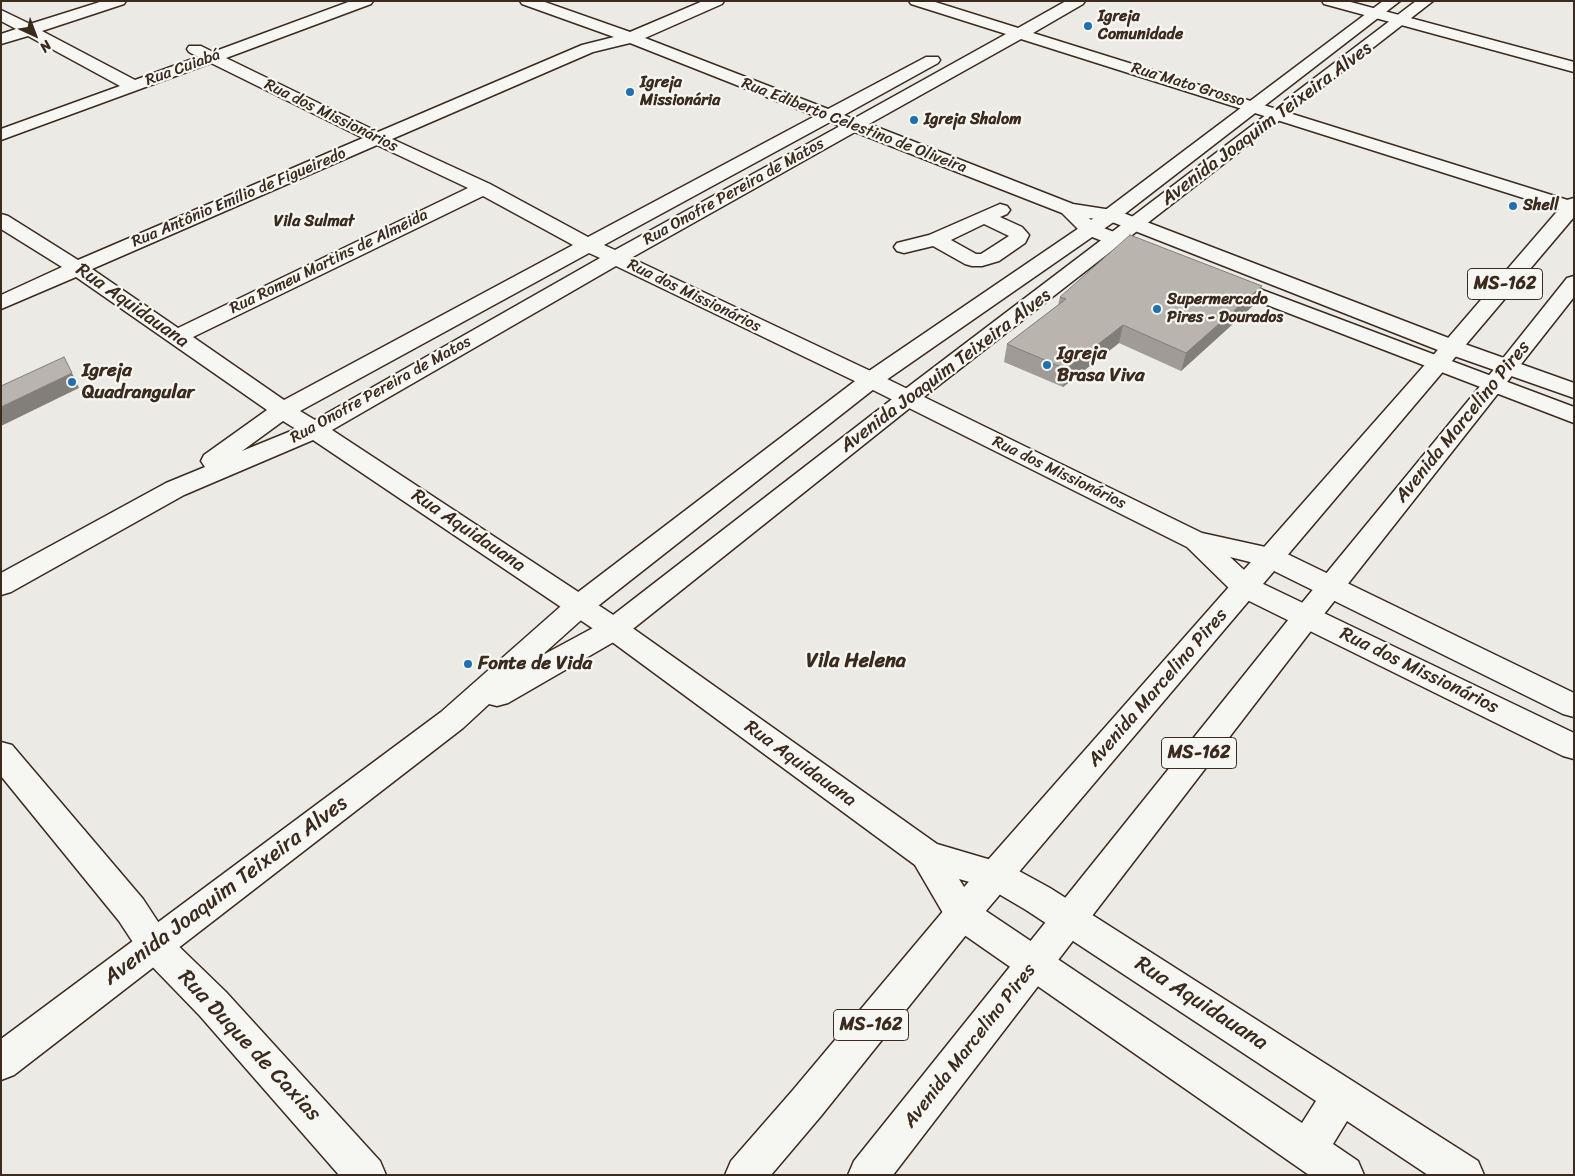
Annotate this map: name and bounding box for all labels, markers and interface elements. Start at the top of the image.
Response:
place label: Igreja Comunidade [1098,7,1183,45]
north arrow [10,10,60,60]
marker: Igreja Comunidade [1082,20,1094,32]
text: N [34,34,58,59]
street label: Avenida Joaquim Teixeira Alves [1157,37,1377,211]
street label: Rua Cuiabá [143,46,223,90]
street label: Rua Mato Grosso [1129,59,1247,111]
place label: Igreja Missionária [640,73,720,111]
street label: Rua Ediberto Celestino de Oliveira [739,74,969,178]
street label: Rua dos Missionários [261,75,401,157]
marker: Igreja Missionária [624,86,636,98]
place label: Igreja Shalom [924,110,1022,130]
marker: Igreja Shalom [908,114,920,126]
street label: Rua Onofre Pereira de Matos [640,134,828,250]
street label: Rua Antônio Emílio de Figueiredo [129,144,349,252]
place label: Shell [1523,196,1559,216]
marker: Shell [1507,200,1519,212]
street label: Rua Romeu Martins de Almeida [227,206,431,318]
district label: Vila Sulmat [274,212,354,232]
street label: Rua dos Missionários [624,255,764,337]
street label: Rua Aquidauana [71,259,193,353]
road number: MS-162 [1468,268,1542,300]
street label: Avenida Joaquim Teixeira Alves [836,284,1056,458]
place label: Supermercado Pires - Dourados [1167,290,1283,328]
marker: Supermercado Pires - Dourados [1151,303,1163,315]
street label: Rua Onofre Pereira de Matos [287,332,475,448]
street label: Avenida Marcelino Pires [1391,336,1535,508]
place label: Igreja Brasa Viva [1057,343,1144,387]
marker: Igreja Brasa Viva [1041,359,1053,371]
place label: Igreja Quadrangular [82,360,194,404]
marker: Igreja Quadrangular [66,376,78,388]
street label: Rua dos Missionários [989,432,1129,514]
street label: Rua Aquidauana [407,485,529,577]
street label: Avenida Marcelino Pires [1083,604,1233,772]
street label: Rua dos Missionários [1336,623,1502,719]
district label: Vila Helena [806,650,906,674]
place label: Fonte de Vida [478,653,592,675]
marker: Fonte de Vida [462,658,474,670]
street label: Rua Aquidauana [740,716,860,812]
road number: MS-162 [1162,738,1236,768]
street label: Avenida Joaquim Teixeira Alves [99,791,353,991]
street label: Rua Aquidauana [1129,951,1273,1057]
street label: Avenida Marcelino Pires [899,960,1041,1132]
street label: Rua Duque de Caxias [172,965,326,1127]
road number: MS-162 [834,1010,908,1040]

